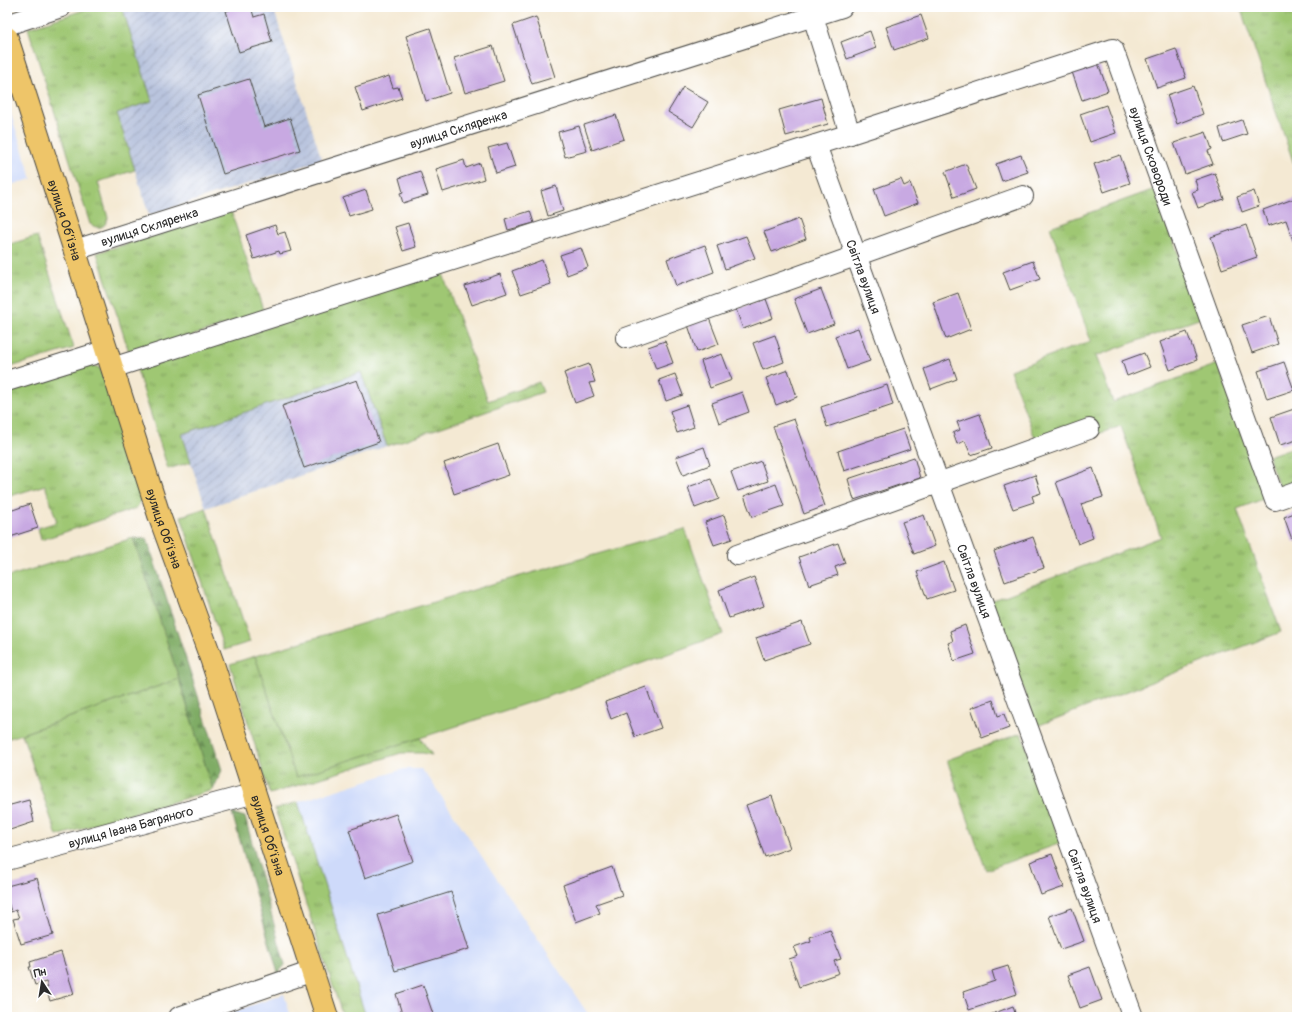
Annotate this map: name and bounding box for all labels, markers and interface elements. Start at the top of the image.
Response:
street label: вулиця Сковороди [1125,105,1175,208]
street label: вулиця Скляренка [408,107,509,152]
street label: вулиця Об’їзна [44,178,84,263]
street label: вулиця Скляренка [99,204,200,250]
street label: Світла вулиця [842,238,884,316]
street label: вулиця Об’їзна [142,487,185,571]
street label: Світла вулиця [953,542,994,621]
street label: вулиця Об’їзна [247,793,288,878]
street label: вулиця Івана Багряного [67,803,195,852]
street label: Світла вулиця [1063,847,1105,925]
north arrow [22,962,62,1002]
text: Пн [33,965,48,980]

